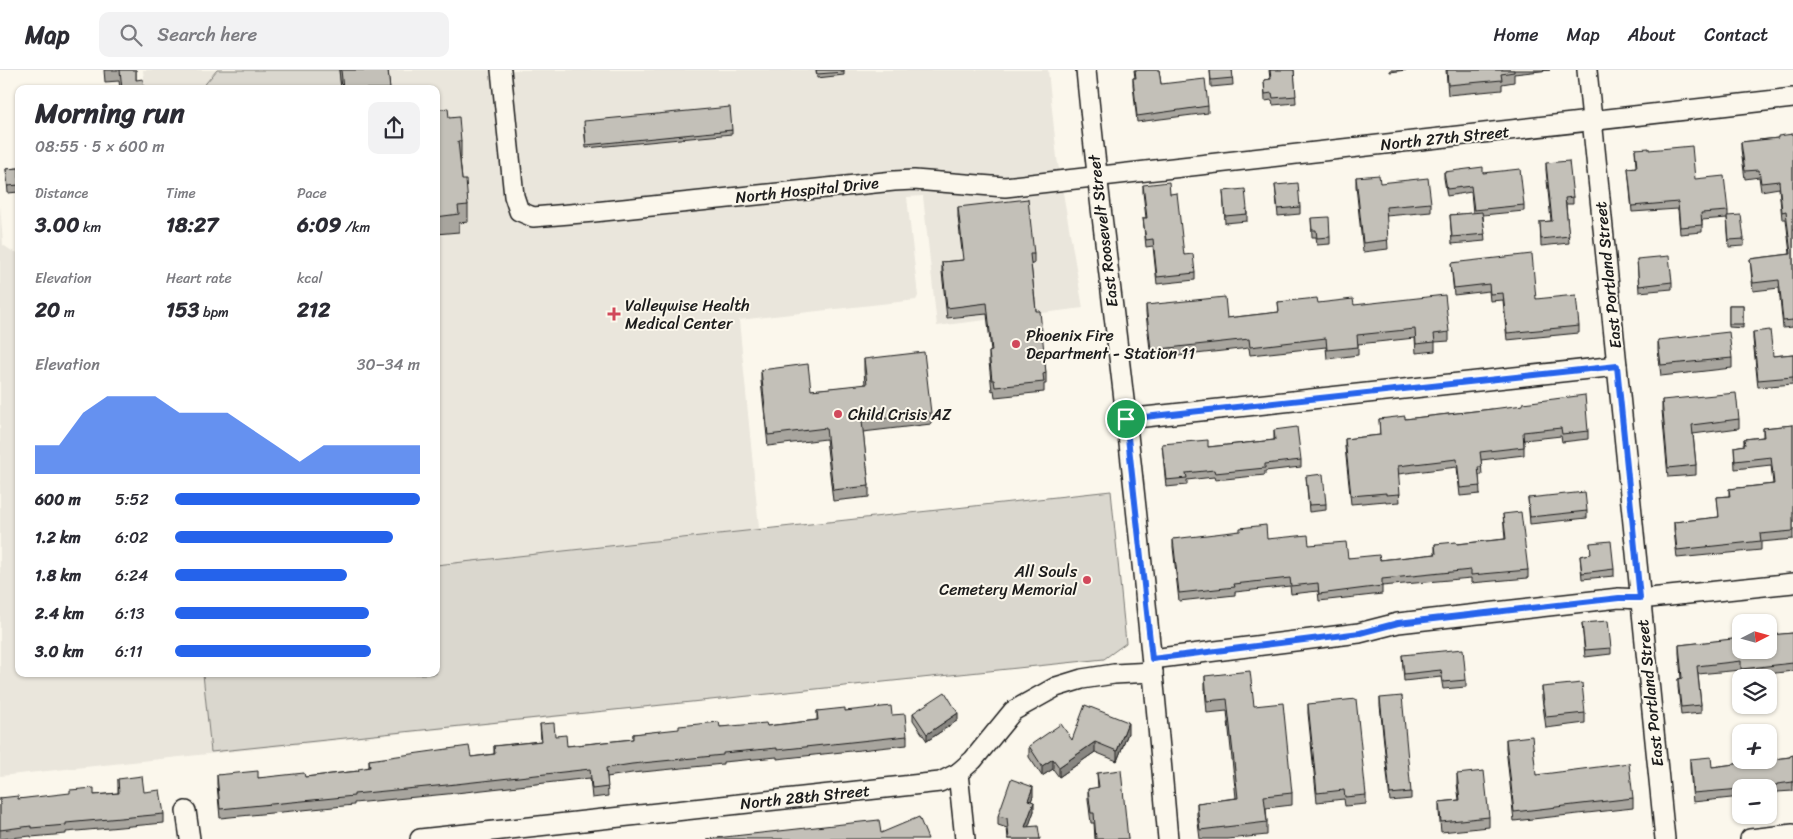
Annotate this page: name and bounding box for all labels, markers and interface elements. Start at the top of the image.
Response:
search box [99,12,449,57]
text: Map [25,14,69,56]
text: Search here [157,18,257,51]
text: Home [1494,19,1539,51]
text: Map [1567,19,1600,51]
text: About [1628,19,1676,51]
text: Contact [1704,19,1768,51]
icon: search [117,21,145,49]
text: Morning run [35,88,185,137]
button: share [368,102,420,154]
street label: North 27th Street [1379,117,1511,159]
text: 08:55 · 5 × 600 m [35,132,165,161]
street label: East Roosevelt Street [1079,153,1127,309]
street label: North Hospital Drive [734,168,880,212]
text: Distance [35,181,88,206]
text: Time [166,181,196,206]
text: Pace [297,181,327,206]
street label: East Portland Street [1586,200,1630,350]
text: 3.00 [35,206,79,244]
text: 18:27 [166,206,218,244]
text: 6:09 [297,206,341,244]
text: km [79,215,101,240]
text: /km [341,215,370,240]
text: Elevation [35,266,92,291]
text: Heart rate [166,266,232,291]
text: kcal [297,266,322,291]
text: 20 [35,291,60,329]
text: 153 [166,291,199,329]
text: 212 [297,291,330,329]
place label: Valleywise Health Medical Center [625,291,750,338]
text: m [60,300,75,325]
text: bpm [199,300,229,325]
marker: Valleywise Health Medical Center [607,307,621,321]
place label: Phoenix Fire Department - Station 11 [1026,321,1195,368]
marker: Phoenix Fire Department - Station 11 [1010,338,1022,350]
text: Elevation [35,350,100,379]
text: 30–34 m [357,350,420,379]
pin [1105,398,1147,440]
place label: Child Crisis AZ [848,400,952,429]
icon: arrive [1112,405,1140,433]
marker: Child Crisis AZ [832,408,844,420]
text: 600 m [35,485,81,514]
text: 5:52 [115,485,149,514]
text: 1.2 km [35,523,81,552]
text: 6:02 [115,523,148,552]
place label: All Souls Cemetery Memorial [939,557,1078,604]
text: 1.8 km [35,561,81,590]
text: 6:24 [115,561,148,590]
marker: All Souls Cemetery Memorial [1081,574,1093,586]
text: 2.4 km [35,599,84,628]
text: 6:13 [115,599,145,628]
north arrow [1732,614,1778,659]
map controls [1732,614,1777,824]
street label: East Portland Street [1628,618,1672,768]
text: 3.0 km [35,637,84,666]
text: 6:11 [115,637,143,666]
button: layers [1732,669,1777,714]
button: + [1732,724,1777,769]
street label: North 28th Street [739,776,871,818]
button: − [1732,779,1777,824]

